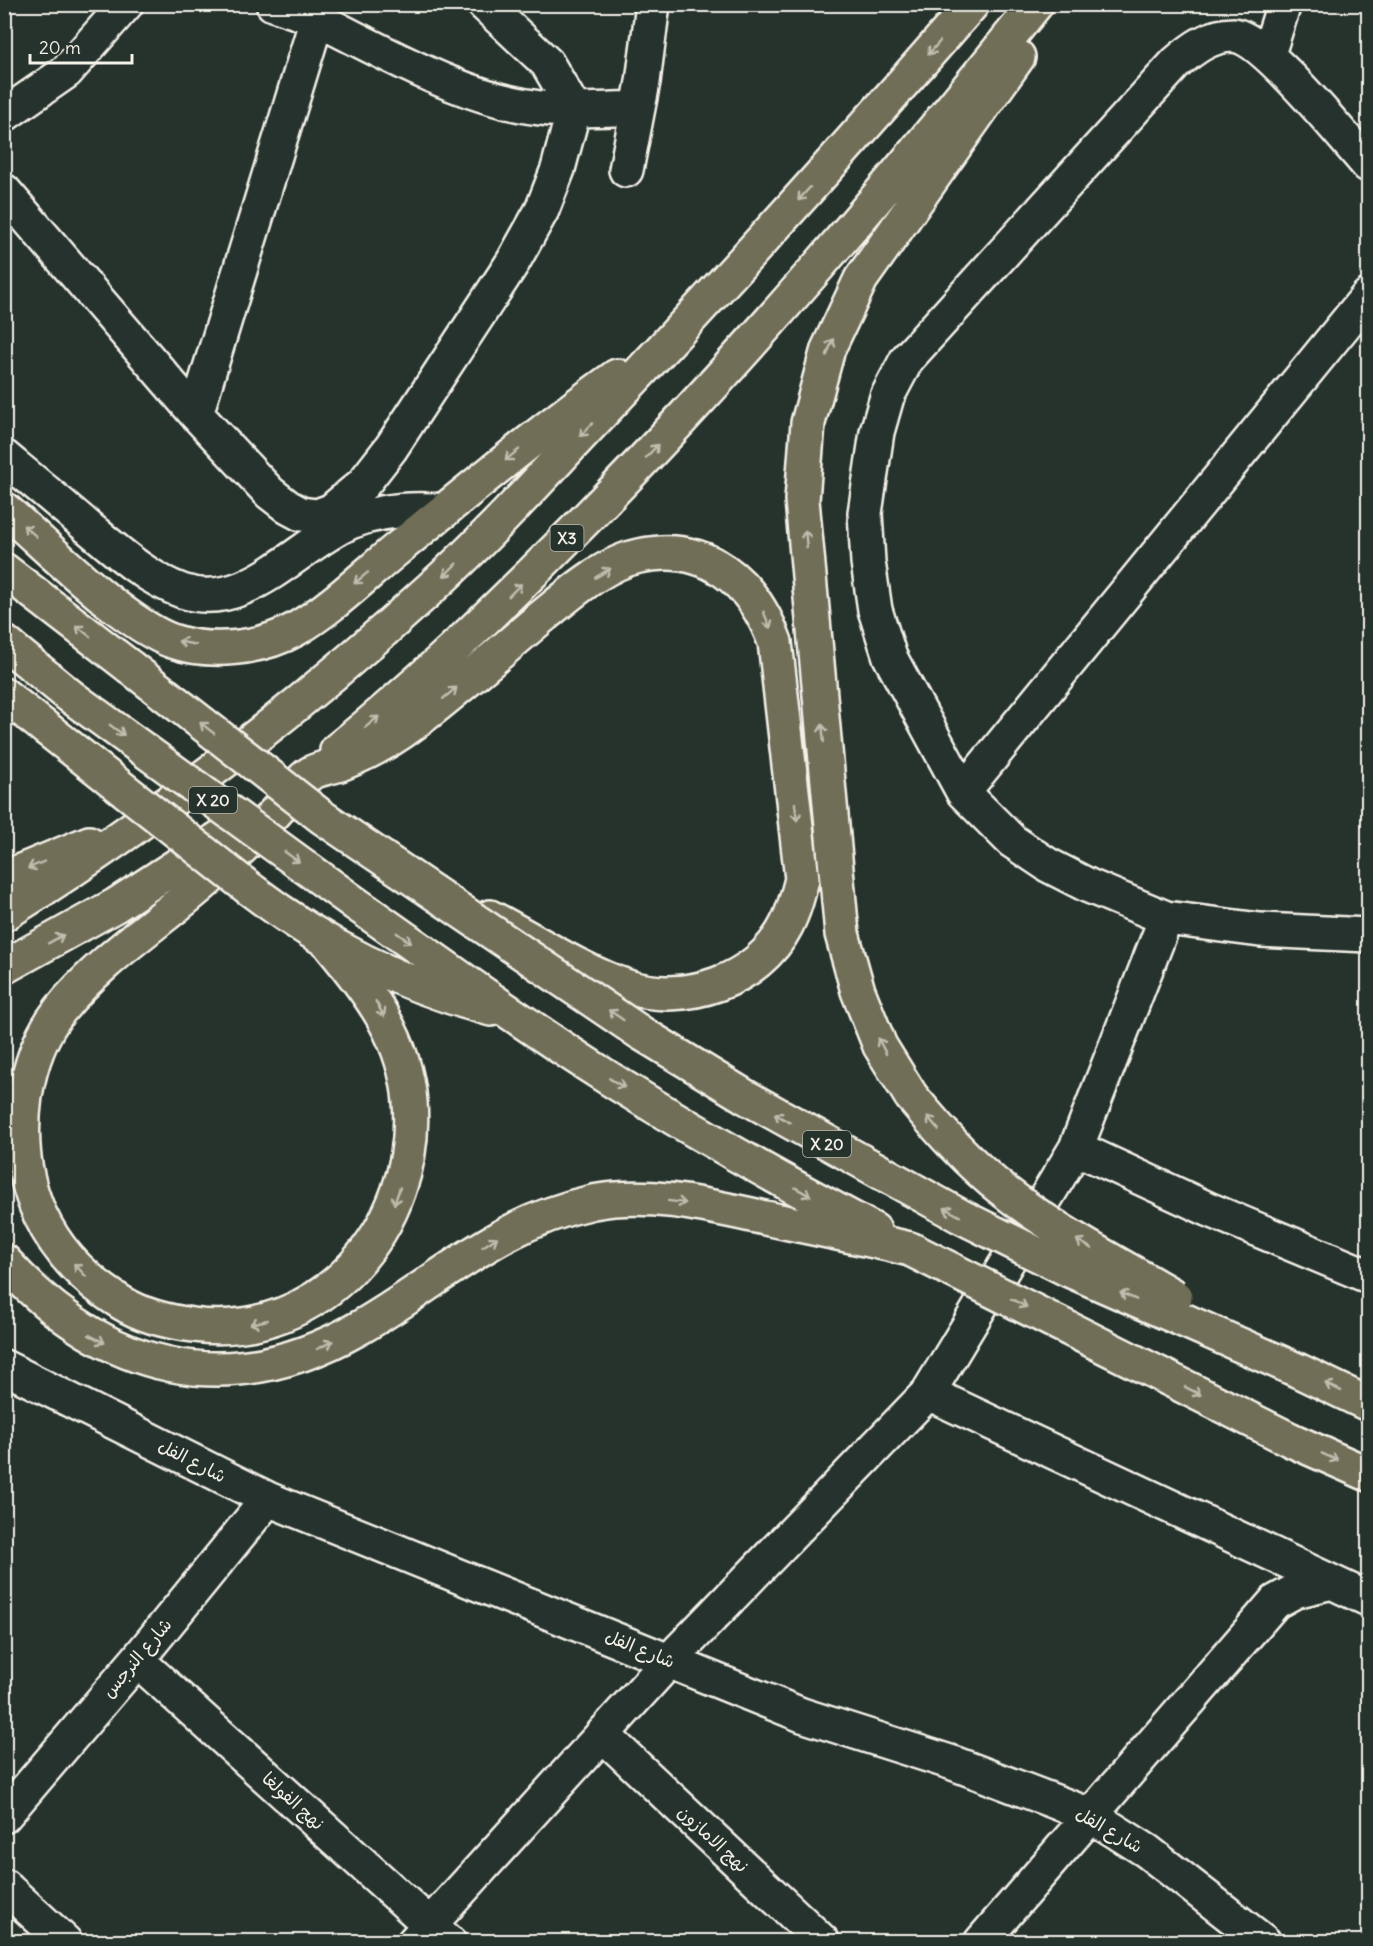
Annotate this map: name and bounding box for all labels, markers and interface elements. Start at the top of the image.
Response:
scale bar [30,27,132,65]
text: 20 m [39,36,81,59]
one-way arrow [927,41,941,56]
one-way arrow [797,186,811,201]
one-way arrow [825,338,836,357]
one-way arrow [579,422,593,437]
one-way arrow [645,444,659,459]
one-way arrow [504,448,520,461]
one-way arrow [23,524,38,538]
road number: X3 [550,525,584,551]
one-way arrow [800,529,811,549]
one-way arrow [443,562,458,577]
one-way arrow [594,566,611,578]
one-way arrow [353,572,369,585]
one-way arrow [508,583,523,598]
one-way arrow [761,611,773,629]
one-way arrow [76,625,92,638]
one-way arrow [177,637,197,648]
one-way arrow [442,687,458,700]
one-way arrow [364,716,380,729]
one-way arrow [199,721,215,734]
one-way arrow [109,724,125,736]
one-way arrow [817,724,828,744]
road number: X 20 [189,787,237,813]
one-way arrow [791,802,802,822]
one-way arrow [283,851,299,863]
one-way arrow [28,859,46,871]
one-way arrow [395,932,411,944]
one-way arrow [47,933,64,945]
one-way arrow [374,1000,386,1017]
one-way arrow [607,1009,624,1022]
one-way arrow [875,1037,887,1055]
one-way arrow [608,1077,625,1089]
one-way arrow [773,1112,791,1123]
one-way arrow [926,1116,940,1131]
road number: X 20 [803,1131,851,1157]
one-way arrow [390,1186,401,1205]
one-way arrow [794,1187,812,1198]
one-way arrow [666,1196,686,1207]
one-way arrow [944,1206,962,1217]
one-way arrow [481,1235,498,1247]
one-way arrow [1076,1237,1093,1249]
one-way arrow [73,1263,87,1278]
one-way arrow [1120,1290,1138,1301]
one-way arrow [1009,1298,1027,1310]
one-way arrow [250,1316,269,1328]
one-way arrow [88,1333,106,1345]
one-way arrow [316,1339,334,1350]
one-way arrow [1324,1380,1342,1392]
one-way arrow [1184,1386,1202,1397]
street label: شارع الفل [154,1434,230,1488]
one-way arrow [1321,1453,1339,1464]
street label: شارع النرجس [97,1613,177,1703]
street label: شارع الفل [602,1624,678,1674]
street label: نهج الفولغا [257,1767,329,1835]
street label: نهج الامازون [672,1800,754,1878]
street label: شارع الفل [1071,1801,1147,1859]

